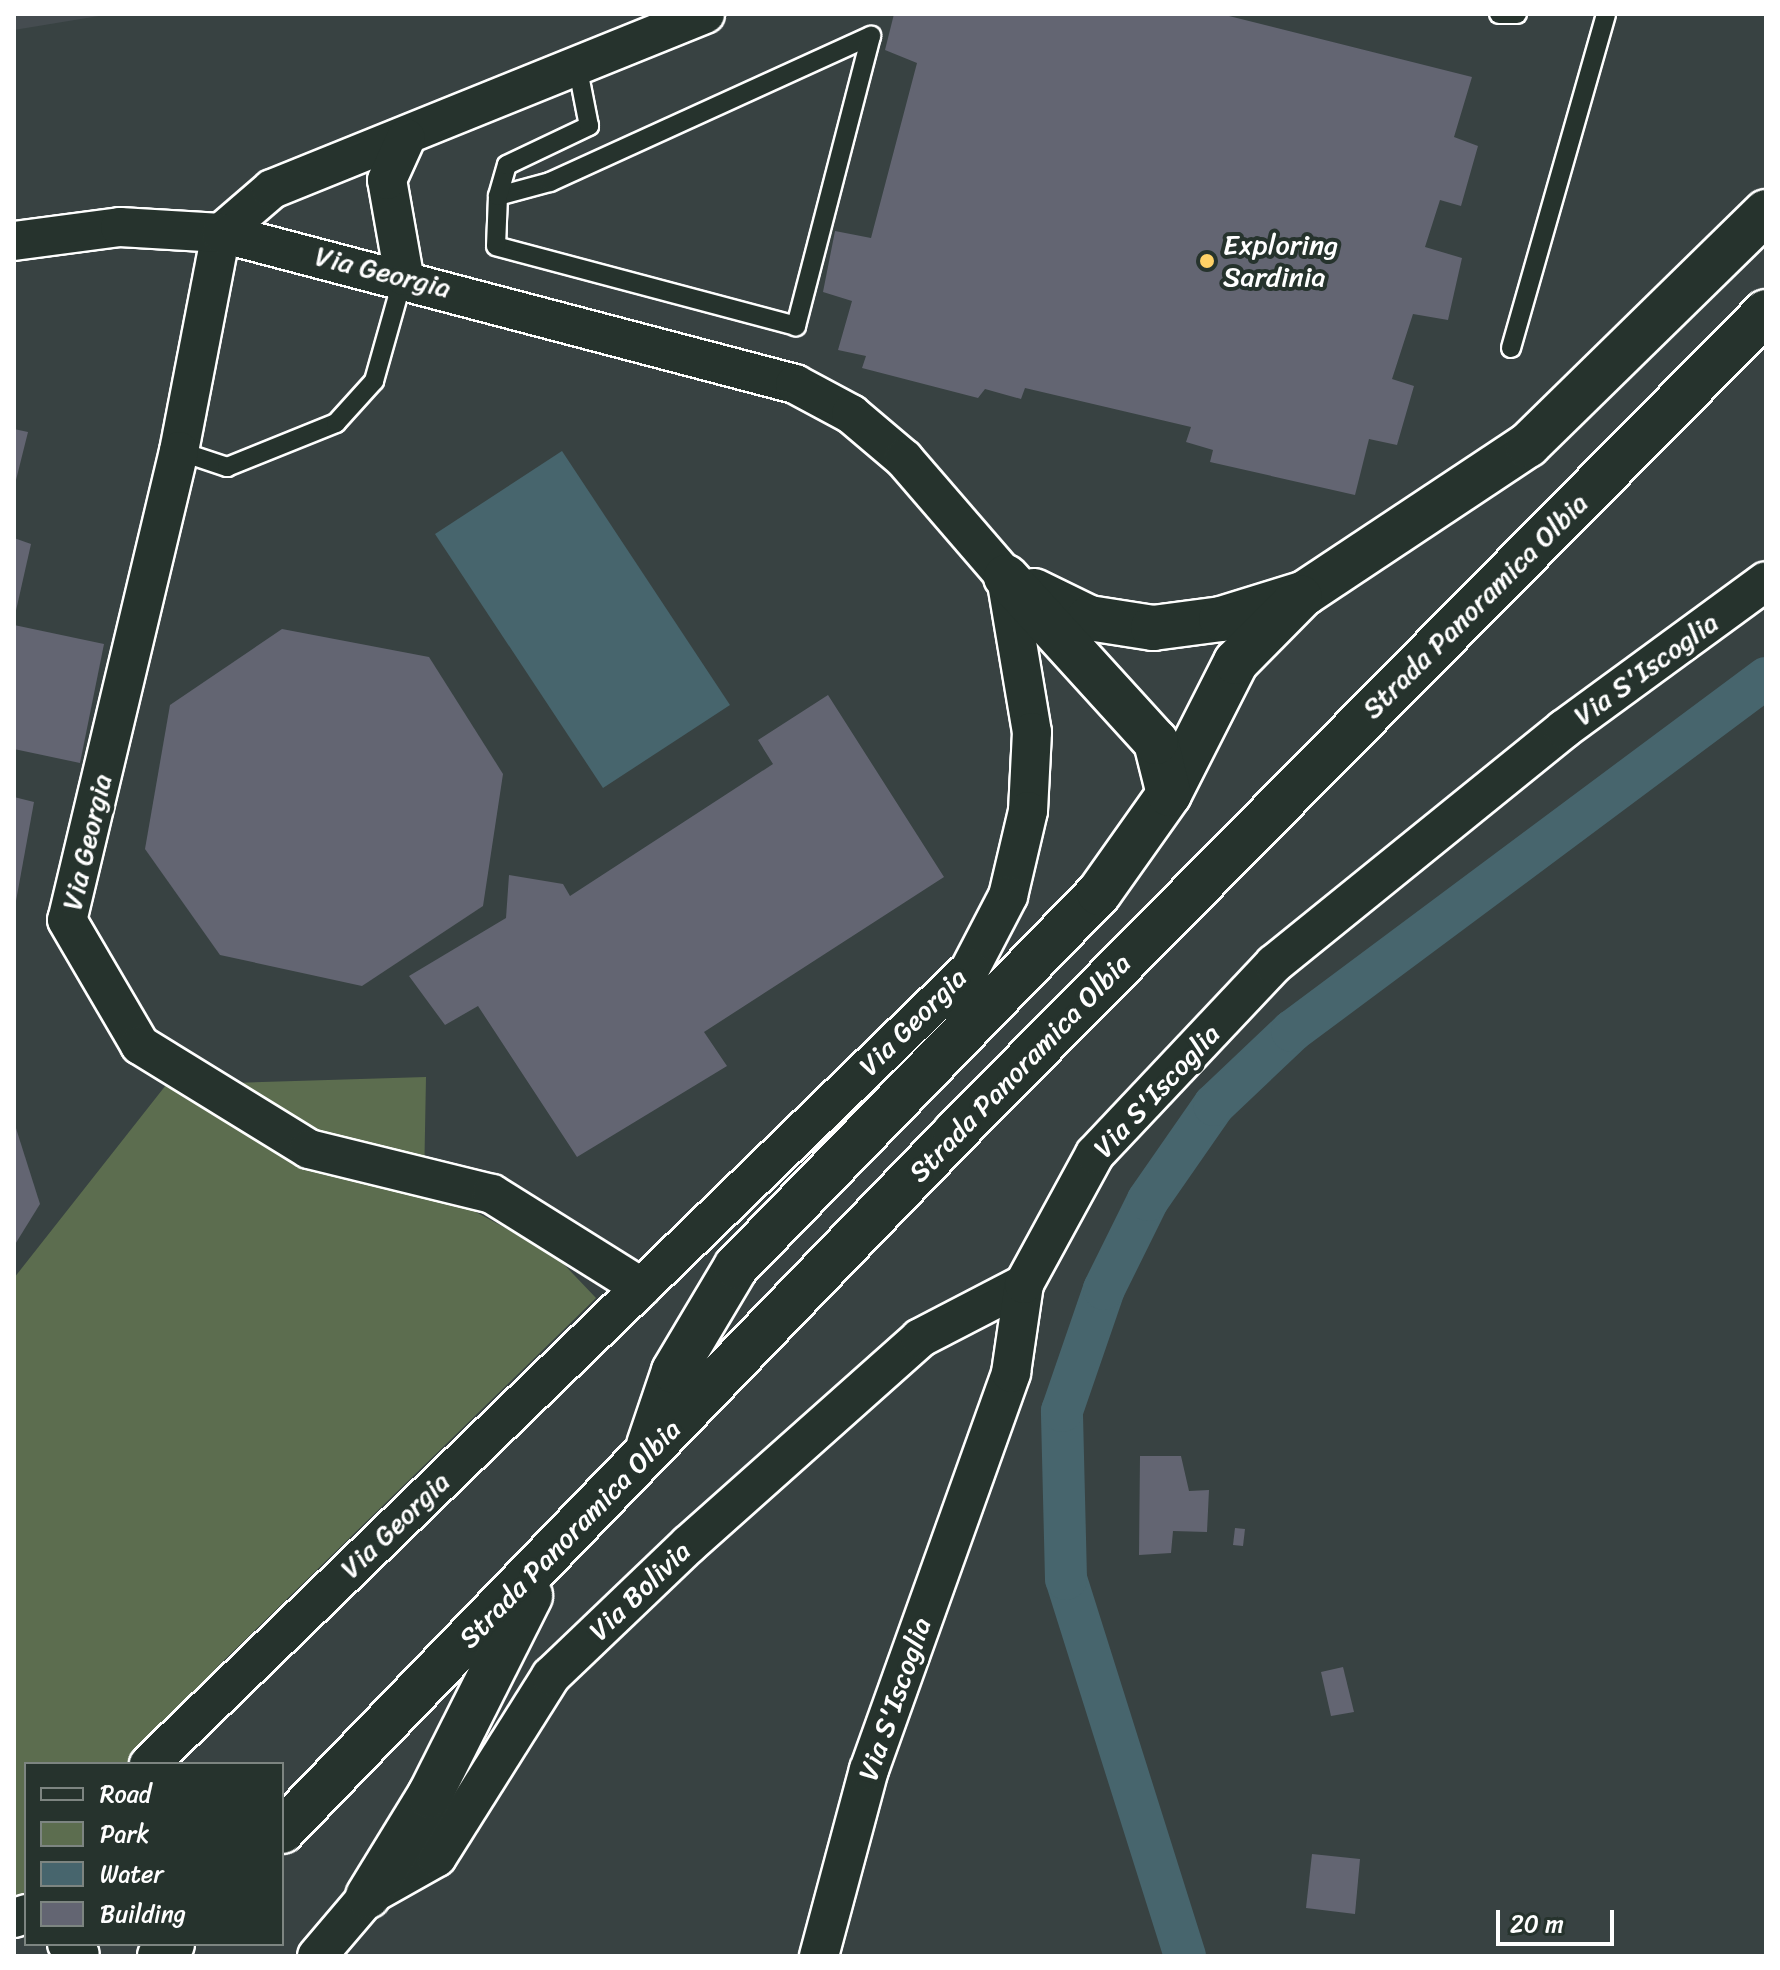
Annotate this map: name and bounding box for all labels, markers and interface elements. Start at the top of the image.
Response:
place label: Exploring Sardinia [1223,228,1338,294]
street label: Via Georgia [311,239,455,305]
marker: Exploring Sardinia [1198,252,1216,270]
street label: Strada Panoramica Olbia [1355,486,1595,726]
street label: Via S'Iscoglia [1567,605,1725,733]
street label: Via Georgia [55,770,119,914]
street label: Strada Panoramica Olbia [902,947,1138,1189]
street label: Via Georgia [852,961,974,1083]
street label: Via S'Iscoglia [1087,1017,1227,1165]
street label: Strada Panoramica Olbia [452,1413,688,1655]
street label: Via Georgia [333,1465,457,1585]
street label: Via Bolivia [582,1534,698,1648]
street label: Via S'Iscoglia [851,1613,939,1785]
legend [24,1762,284,1946]
text: Road [100,1773,151,1815]
text: Park [100,1813,149,1855]
text: Water [100,1853,163,1895]
text: Building [100,1893,186,1935]
scale bar [1500,1894,1618,1944]
text: 20 m [1510,1903,1564,1945]

